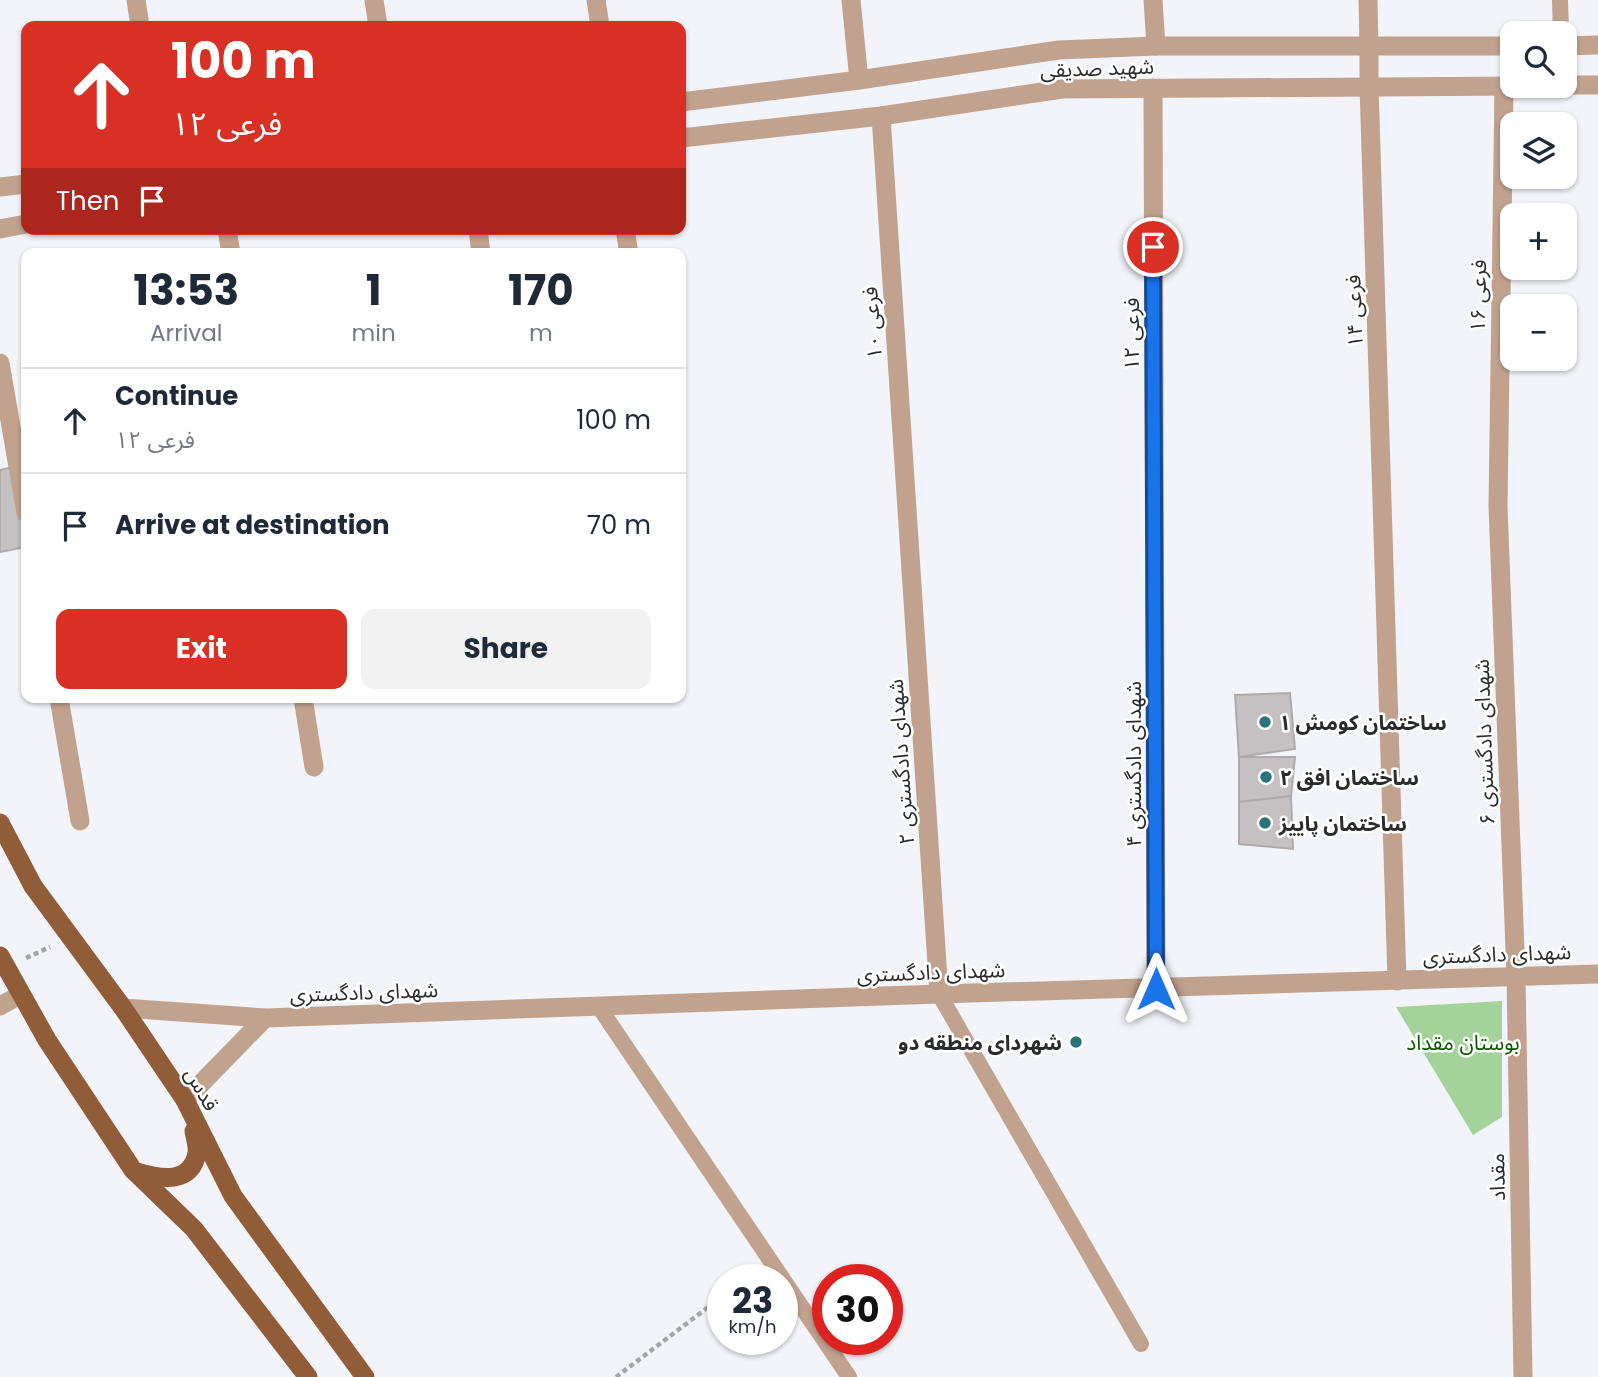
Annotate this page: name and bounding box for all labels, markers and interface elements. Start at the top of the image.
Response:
map controls [1500,21,1577,371]
button: search [1500,21,1577,98]
text: 100 m [171,27,316,95]
icon: ahead [56,49,147,140]
street label: شهید صدیقی [1040,52,1154,84]
text: فرعی ۱۲ [171,101,282,146]
button: layers [1500,112,1577,189]
icon: arrive [133,182,171,220]
text: Then [56,183,119,219]
button: + [1500,203,1577,280]
pin [1123,217,1183,277]
icon: arrive [1134,228,1172,266]
street label: فرعی ۱۶ [1463,259,1493,333]
text: 13:53 [133,261,239,320]
text: 1 [366,261,381,320]
text: 170 [508,261,574,320]
street label: فرعی ۱۴ [1338,274,1370,348]
street label: فرعی ۱۰ [855,286,889,360]
button: − [1500,294,1577,371]
street label: فرعی ۱۲ [1117,298,1146,370]
text: Arrival [150,317,222,349]
text: min [352,317,396,349]
text: m [529,317,553,349]
text: Continue [115,378,238,414]
icon: ahead [56,402,94,440]
text: 100 m [576,402,651,438]
text: فرعی ۱۲ [115,424,195,456]
icon: arrive [56,507,94,545]
text: Arrive at destination [115,507,390,543]
text: 70 m [587,507,651,543]
button: Exit [56,609,347,689]
button: Share [361,609,651,689]
street label: شهدای دادگستری ۶ [1467,658,1501,826]
street label: شهدای دادگستری ۲ [881,678,921,846]
street label: شهدای دادگستری ۴ [1119,681,1148,847]
place label: ساختمان کومش ۱ [1279,708,1447,737]
marker: ساختمان کومش ۱ [1257,714,1273,730]
place label: ساختمان افق ۲ [1280,763,1419,792]
marker: ساختمان افق ۲ [1258,769,1274,785]
place label: ساختمان پاییز [1278,809,1407,838]
marker: ساختمان پاییز [1257,815,1273,831]
street label: شهدای دادگستری [1422,937,1572,971]
position arrow [1119,952,1193,1026]
street label: شهدای دادگستری [856,955,1006,989]
street label: شهدای دادگستری [289,975,439,1009]
place label: شهردای منطقه دو [898,1028,1062,1057]
park label: بوستان مقداد [1406,1028,1520,1057]
marker: شهردای منطقه دو [1068,1034,1084,1050]
street label: قدس [178,1062,226,1116]
street label: مقداد [1482,1153,1512,1201]
speed limit sign: 30 [812,1264,903,1355]
text: 23 [732,1276,773,1325]
text: km/h [729,1314,776,1339]

